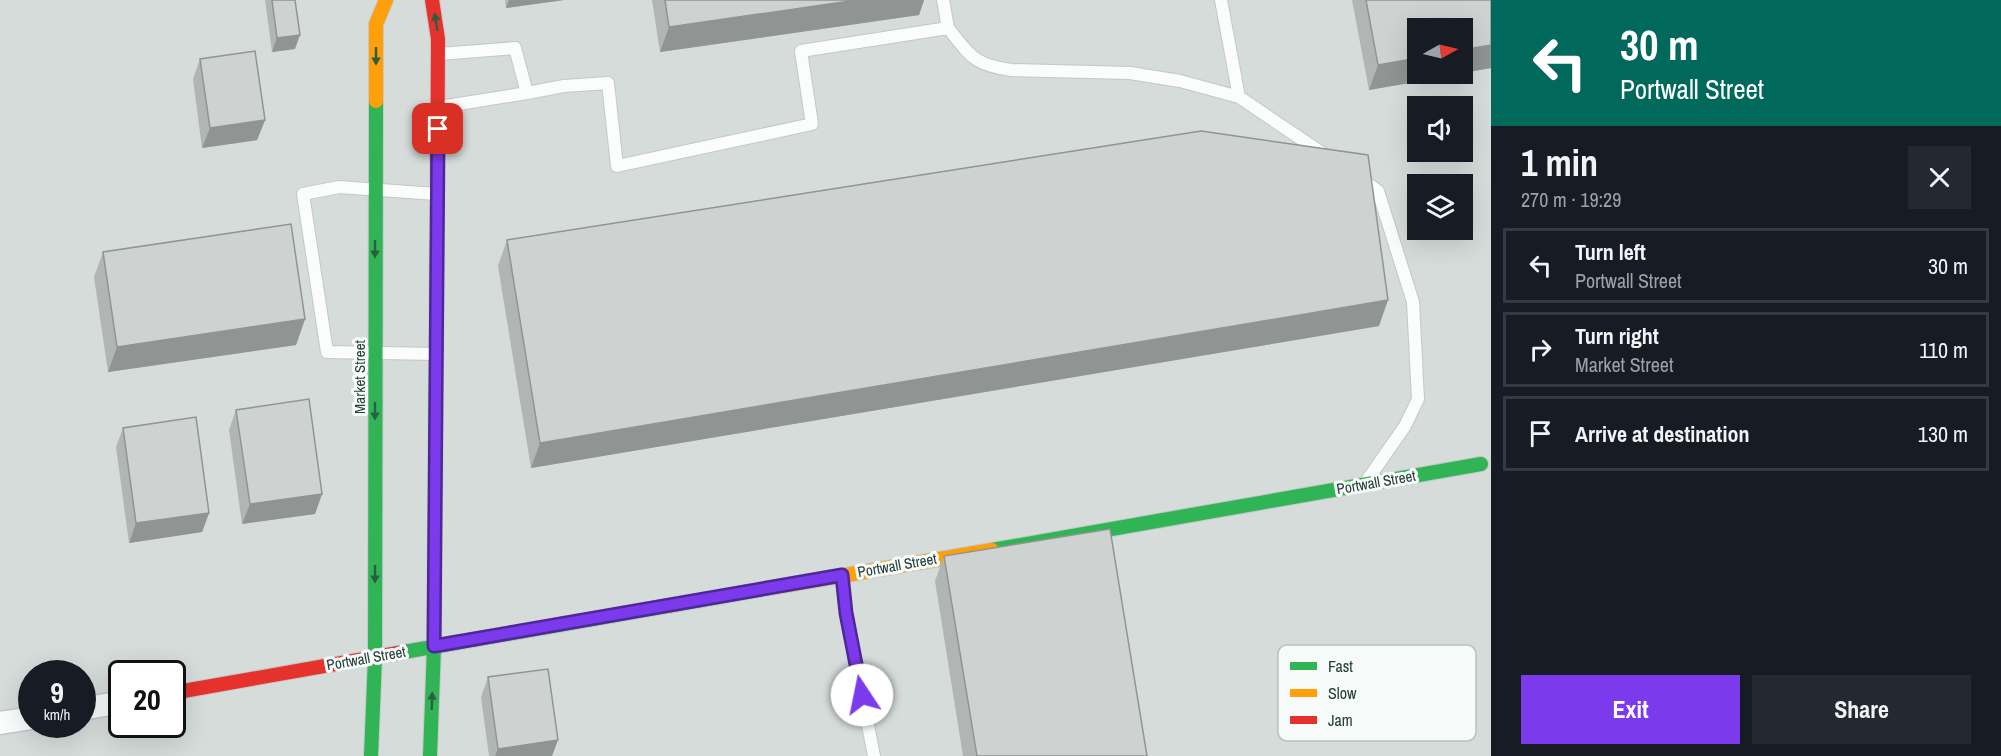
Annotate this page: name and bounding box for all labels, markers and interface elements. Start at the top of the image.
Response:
one-way arrow [431,12,440,31]
text: 30 m [1620,17,1699,73]
north arrow [1407,18,1473,84]
map controls [1407,18,1473,240]
icon: left [1521,24,1599,102]
one-way arrow [371,47,381,66]
text: Portwall Street [1620,71,1764,107]
button: sound [1407,96,1473,162]
pin [412,103,463,154]
icon: arrive [421,112,454,145]
text: 1 min [1521,139,1598,187]
button: close [1908,146,1971,209]
button: layers [1407,174,1473,240]
text: 270 m · 19:29 [1521,186,1621,213]
text: Turn left [1575,237,1646,267]
one-way arrow [370,239,380,258]
icon: left [1524,249,1557,282]
text: 30 m [1928,251,1968,281]
text: Portwall Street [1575,267,1682,294]
text: Turn right [1575,321,1659,351]
icon: right [1524,333,1557,366]
text: 110 m [1919,335,1968,365]
street label: Market Street [349,340,370,414]
text: Market Street [1575,351,1673,378]
one-way arrow [370,401,380,420]
icon: arrive [1524,417,1557,450]
text: Arrive at destination [1575,419,1749,449]
text: 130 m [1918,419,1968,449]
street label: Portwall Street [1335,465,1418,499]
street label: Portwall Street [856,548,939,582]
one-way arrow [370,565,380,584]
street label: Portwall Street [325,641,408,675]
legend [1278,645,1476,741]
text: Fast [1328,655,1353,677]
speed limit sign: 20 [108,660,186,738]
position arrow [830,663,894,727]
text: 9 [50,672,64,712]
button: Exit [1521,675,1740,744]
button: Share [1752,675,1971,744]
text: Slow [1328,682,1357,704]
one-way arrow [428,692,437,711]
text: km/h [44,704,70,725]
text: Jam [1328,709,1353,731]

